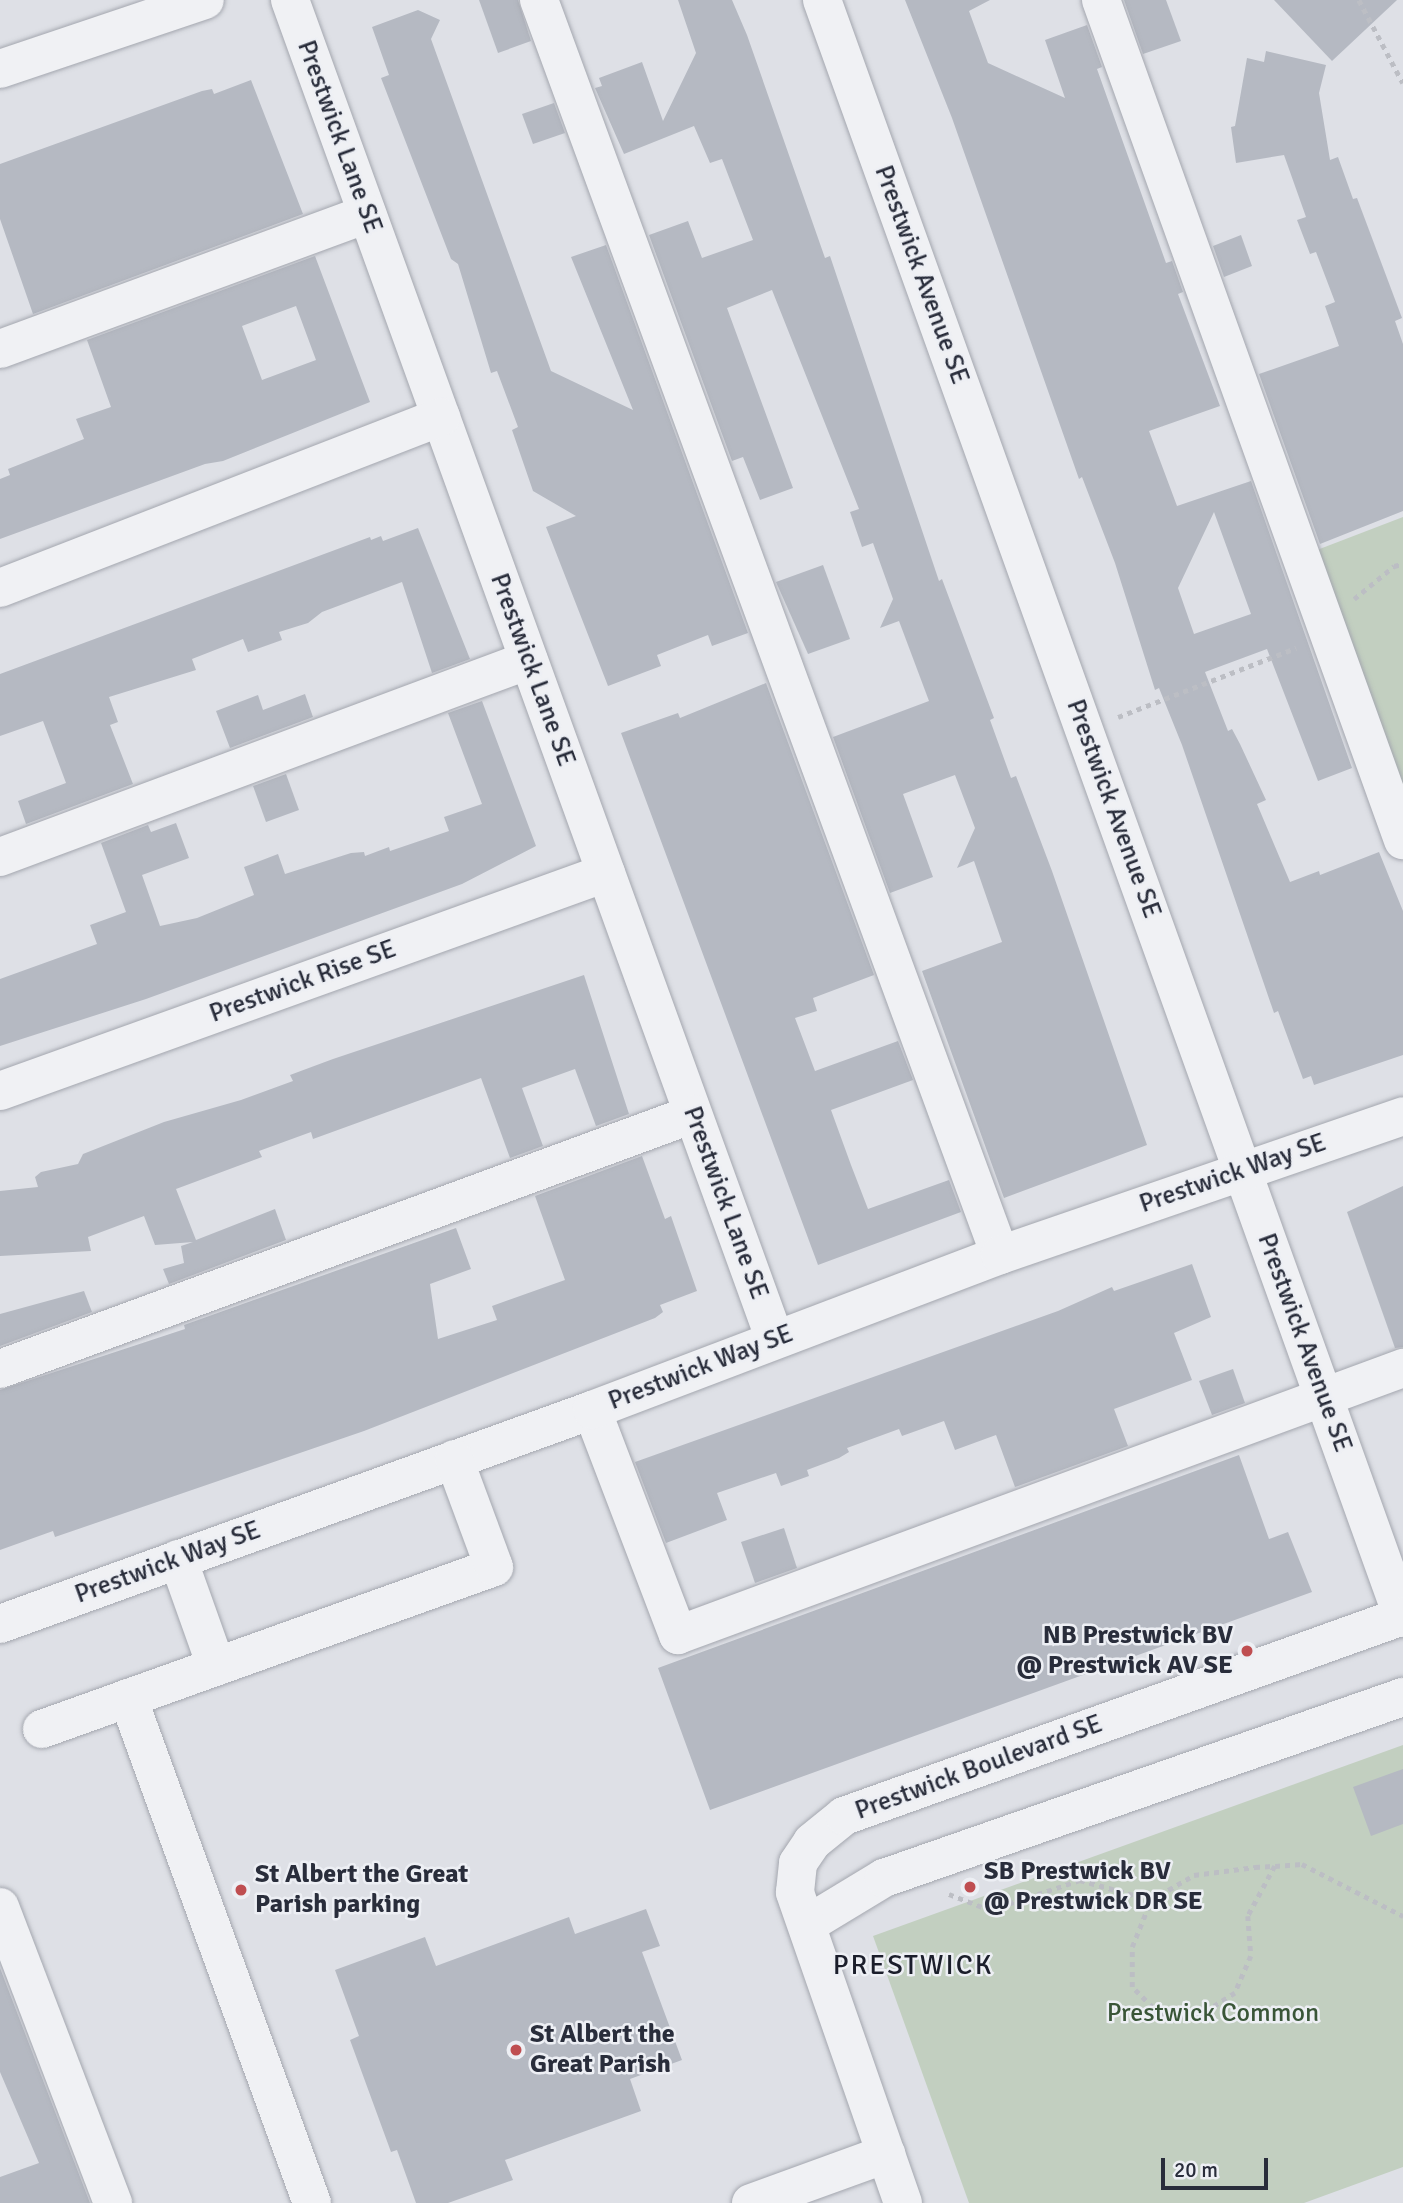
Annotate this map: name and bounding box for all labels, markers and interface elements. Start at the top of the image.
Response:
street label: Prestwick Lane SE [290,36,388,238]
street label: Prestwick Avenue SE [867,161,975,389]
street label: Prestwick Lane SE [483,569,581,771]
street label: Prestwick Avenue SE [1059,695,1167,923]
street label: Prestwick Rise SE [205,934,401,1030]
street label: Prestwick Lane SE [676,1102,774,1304]
street label: Prestwick Way SE [1136,1127,1330,1221]
street label: Prestwick Avenue SE [1250,1229,1358,1457]
street label: Prestwick Way SE [604,1318,798,1418]
street label: Prestwick Way SE [71,1515,265,1611]
place label: NB Prestwick BV @ Prestwick AV SE [1017,1620,1233,1682]
marker: NB Prestwick BV @ Prestwick AV SE [1239,1643,1255,1659]
street label: Prestwick Boulevard SE [851,1709,1107,1827]
place label: SB Prestwick BV @ Prestwick DR SE [984,1856,1203,1918]
place label: St Albert the Great Parish parking [255,1859,468,1920]
marker: SB Prestwick BV @ Prestwick DR SE [962,1879,978,1895]
marker: St Albert the Great Parish parking [233,1882,249,1898]
district label: PRESTWICK [834,1948,992,1982]
park label: Prestwick Common [1107,1998,1319,2030]
place label: St Albert the Great Parish [530,2019,675,2080]
marker: St Albert the Great Parish [508,2042,524,2058]
scale bar [1165,2144,1272,2188]
text: 20 m [1174,2157,1218,2183]

